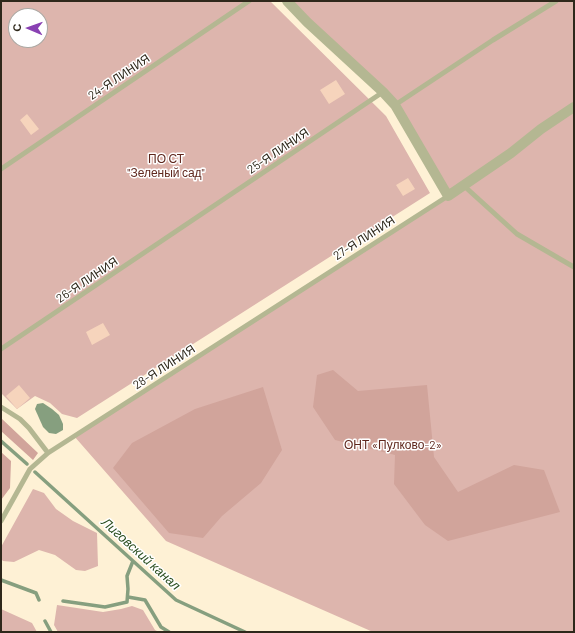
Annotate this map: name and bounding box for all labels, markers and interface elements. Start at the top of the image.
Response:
north arrow [8,8,48,48]
text: С [10,23,23,32]
street label: 24-Я ЛИНИЯ [85,51,153,103]
street label: 25-Я ЛИНИЯ [245,125,311,177]
park label: ПО СТ "Зеленый сад" [127,152,205,180]
street label: 27-Я ЛИНИЯ [331,213,397,263]
street label: 26-Я ЛИНИЯ [54,254,120,306]
street label: 28-Я ЛИНИЯ [130,342,198,392]
park label: ОНТ «Пулково-2» [344,438,442,452]
water label: Лиговский канал [98,515,184,593]

